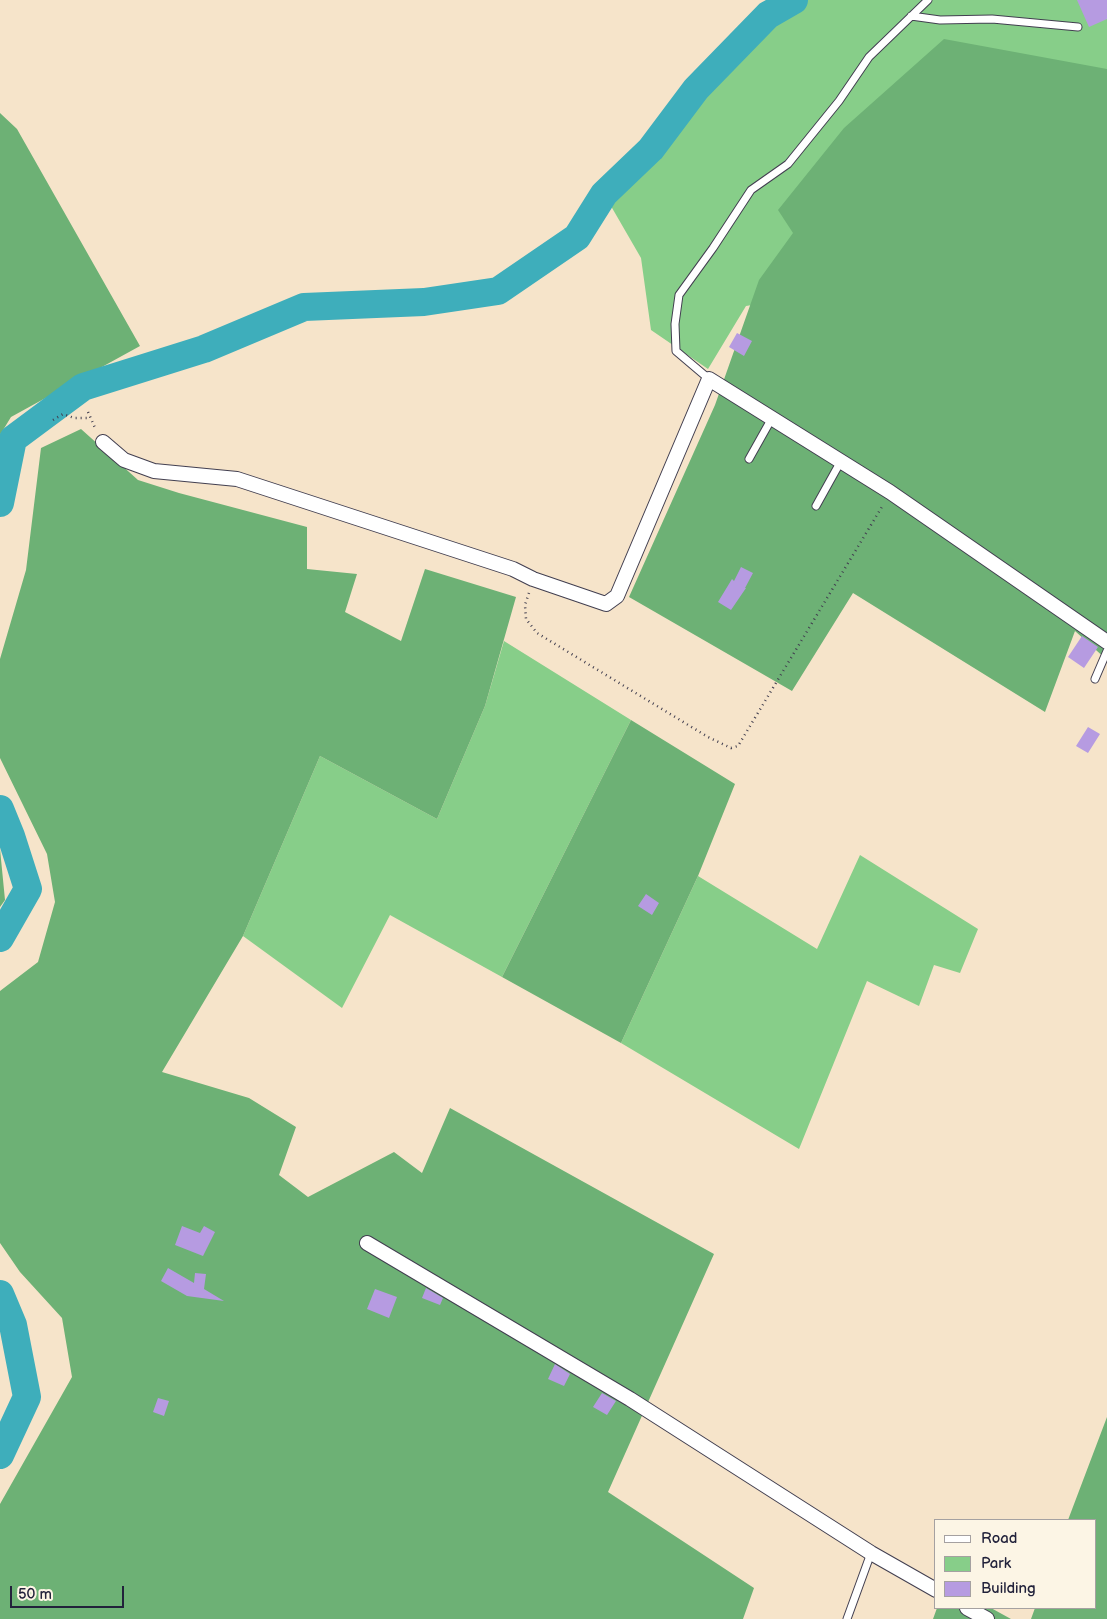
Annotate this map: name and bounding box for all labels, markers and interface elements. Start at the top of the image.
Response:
legend [934,1519,1097,1609]
text: Road [981,1529,1017,1548]
text: Park [981,1554,1011,1573]
scale bar [12,1576,126,1608]
text: Building [981,1579,1036,1598]
text: 50 m [18,1585,52,1604]

